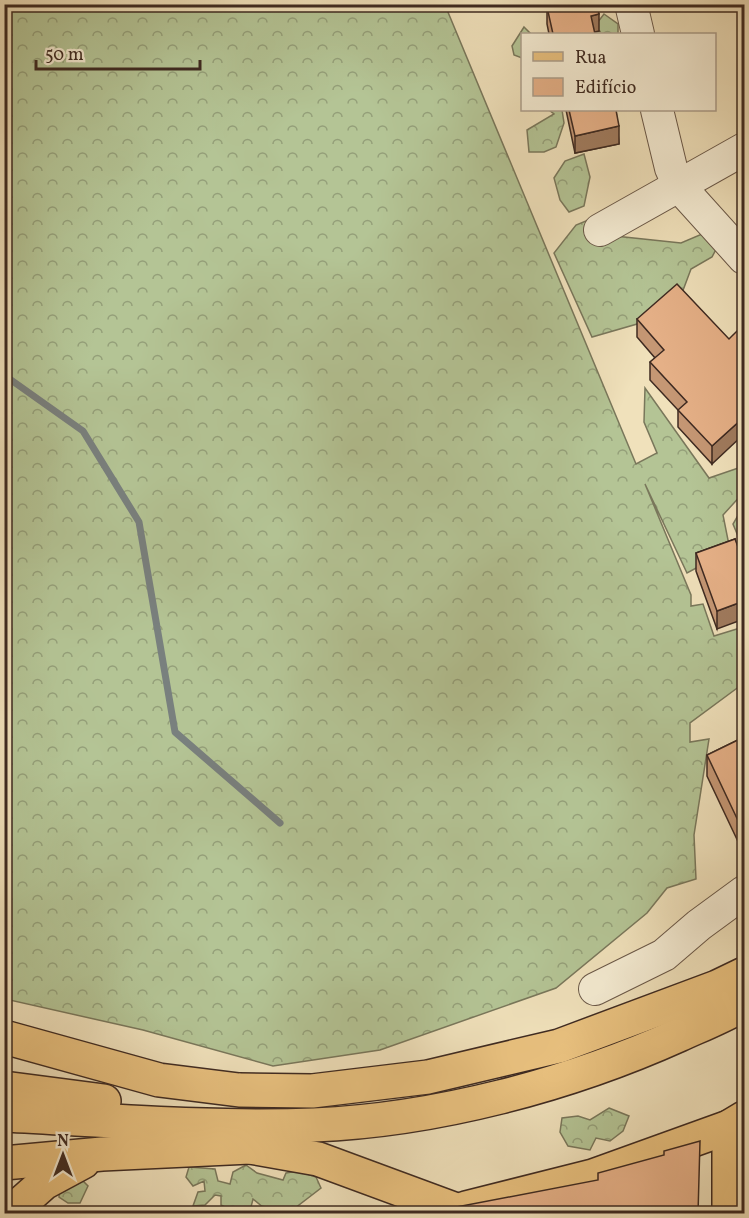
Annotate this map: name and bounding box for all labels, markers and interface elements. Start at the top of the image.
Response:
scale bar [36,33,200,71]
legend [521,33,716,111]
text: 50 m [45,43,84,68]
text: Rua [575,46,606,71]
text: Edifício [575,76,636,101]
north arrow [33,1125,93,1185]
text: N [57,1131,69,1153]

